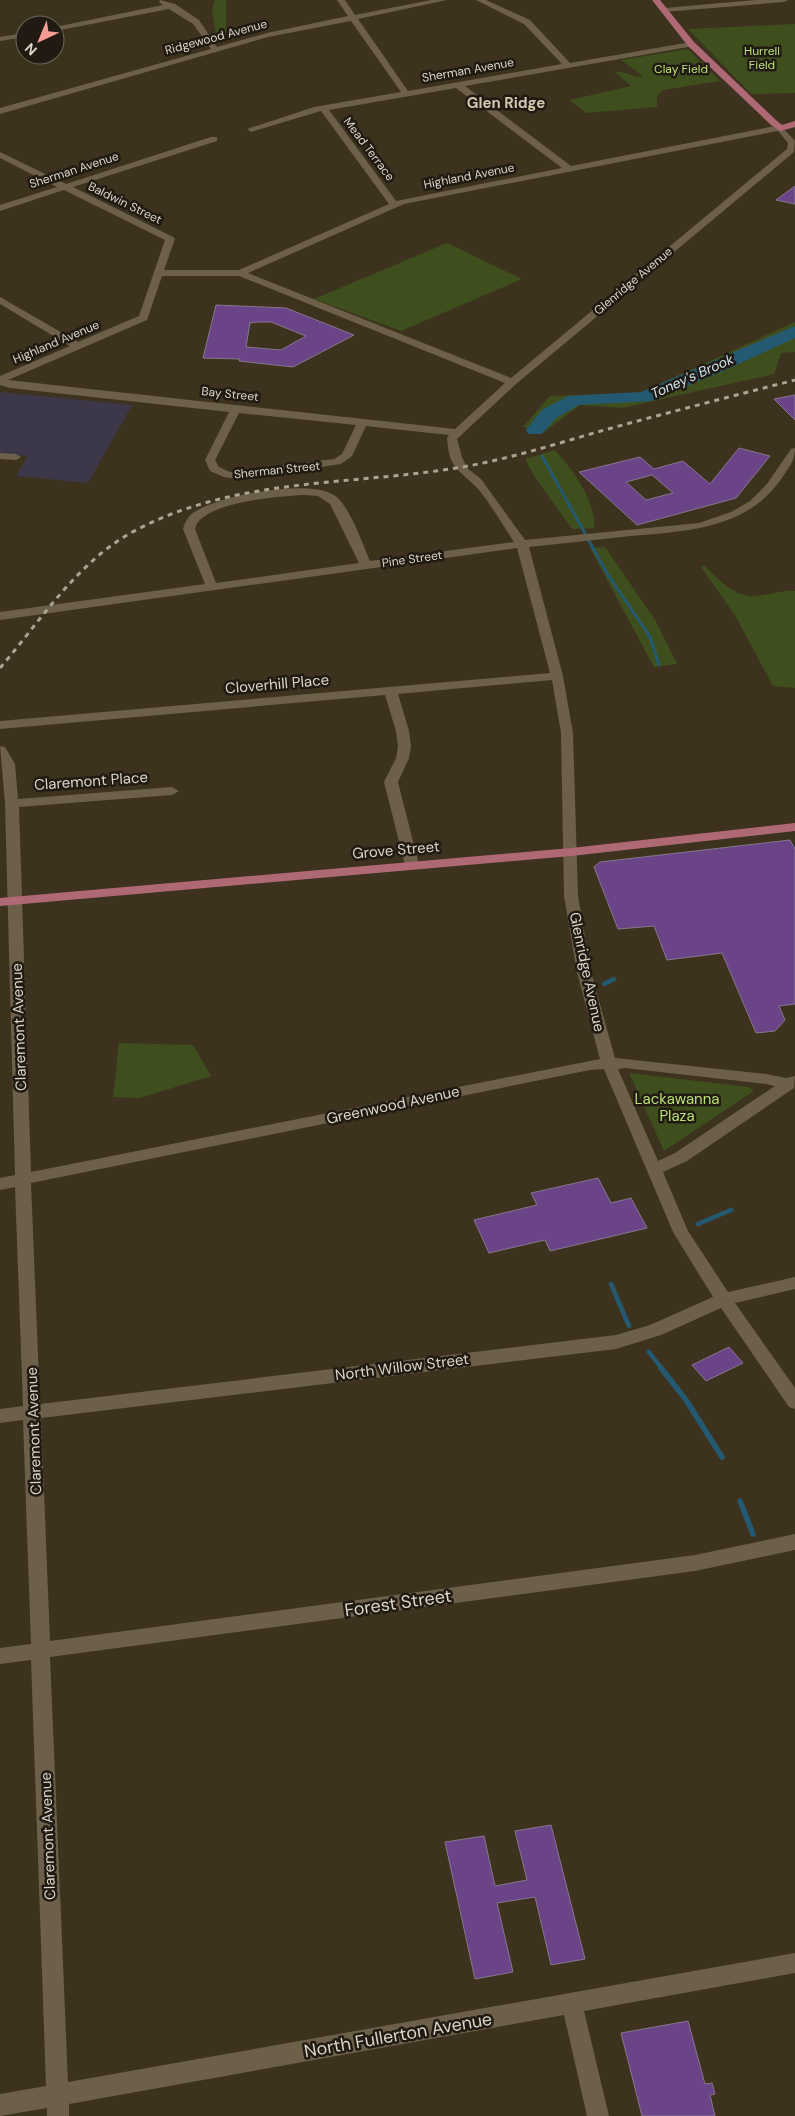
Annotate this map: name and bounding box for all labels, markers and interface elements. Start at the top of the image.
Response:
north arrow [15,15,65,65]
street label: Ridgewood Avenue [163,16,269,58]
text: N [21,39,41,59]
park label: Hurrell Field [744,43,780,73]
street label: Sherman Avenue [421,54,515,86]
park label: Clay Field [654,61,708,77]
district label: Glen Ridge [467,93,545,113]
street label: Mead Terrace [340,114,398,184]
street label: Sherman Avenue [27,148,121,192]
street label: Highland Avenue [422,159,516,193]
street label: Baldwin Street [85,178,165,228]
street label: Glenridge Avenue [590,243,676,318]
street label: Highland Avenue [10,317,102,367]
water label: Toney's Brook [648,349,737,402]
street label: Bay Street [201,383,260,405]
street label: Sherman Street [233,457,321,482]
street label: Pine Street [381,547,443,571]
street label: Cloverhill Place [224,669,330,699]
street label: Claremont Place [33,767,149,795]
street label: Grove Street [351,836,441,864]
street label: Glenridge Avenue [565,910,609,1034]
street label: Claremont Avenue [7,963,31,1091]
street label: Greenwood Avenue [325,1081,461,1129]
park label: Lackawanna Plaza [635,1089,719,1126]
street label: North Willow Street [334,1349,470,1385]
street label: Claremont Avenue [22,1367,46,1495]
street label: Forest Street [343,1584,453,1622]
street label: Claremont Avenue [36,1772,60,1900]
street label: North Fullerton Avenue [302,2007,494,2063]

